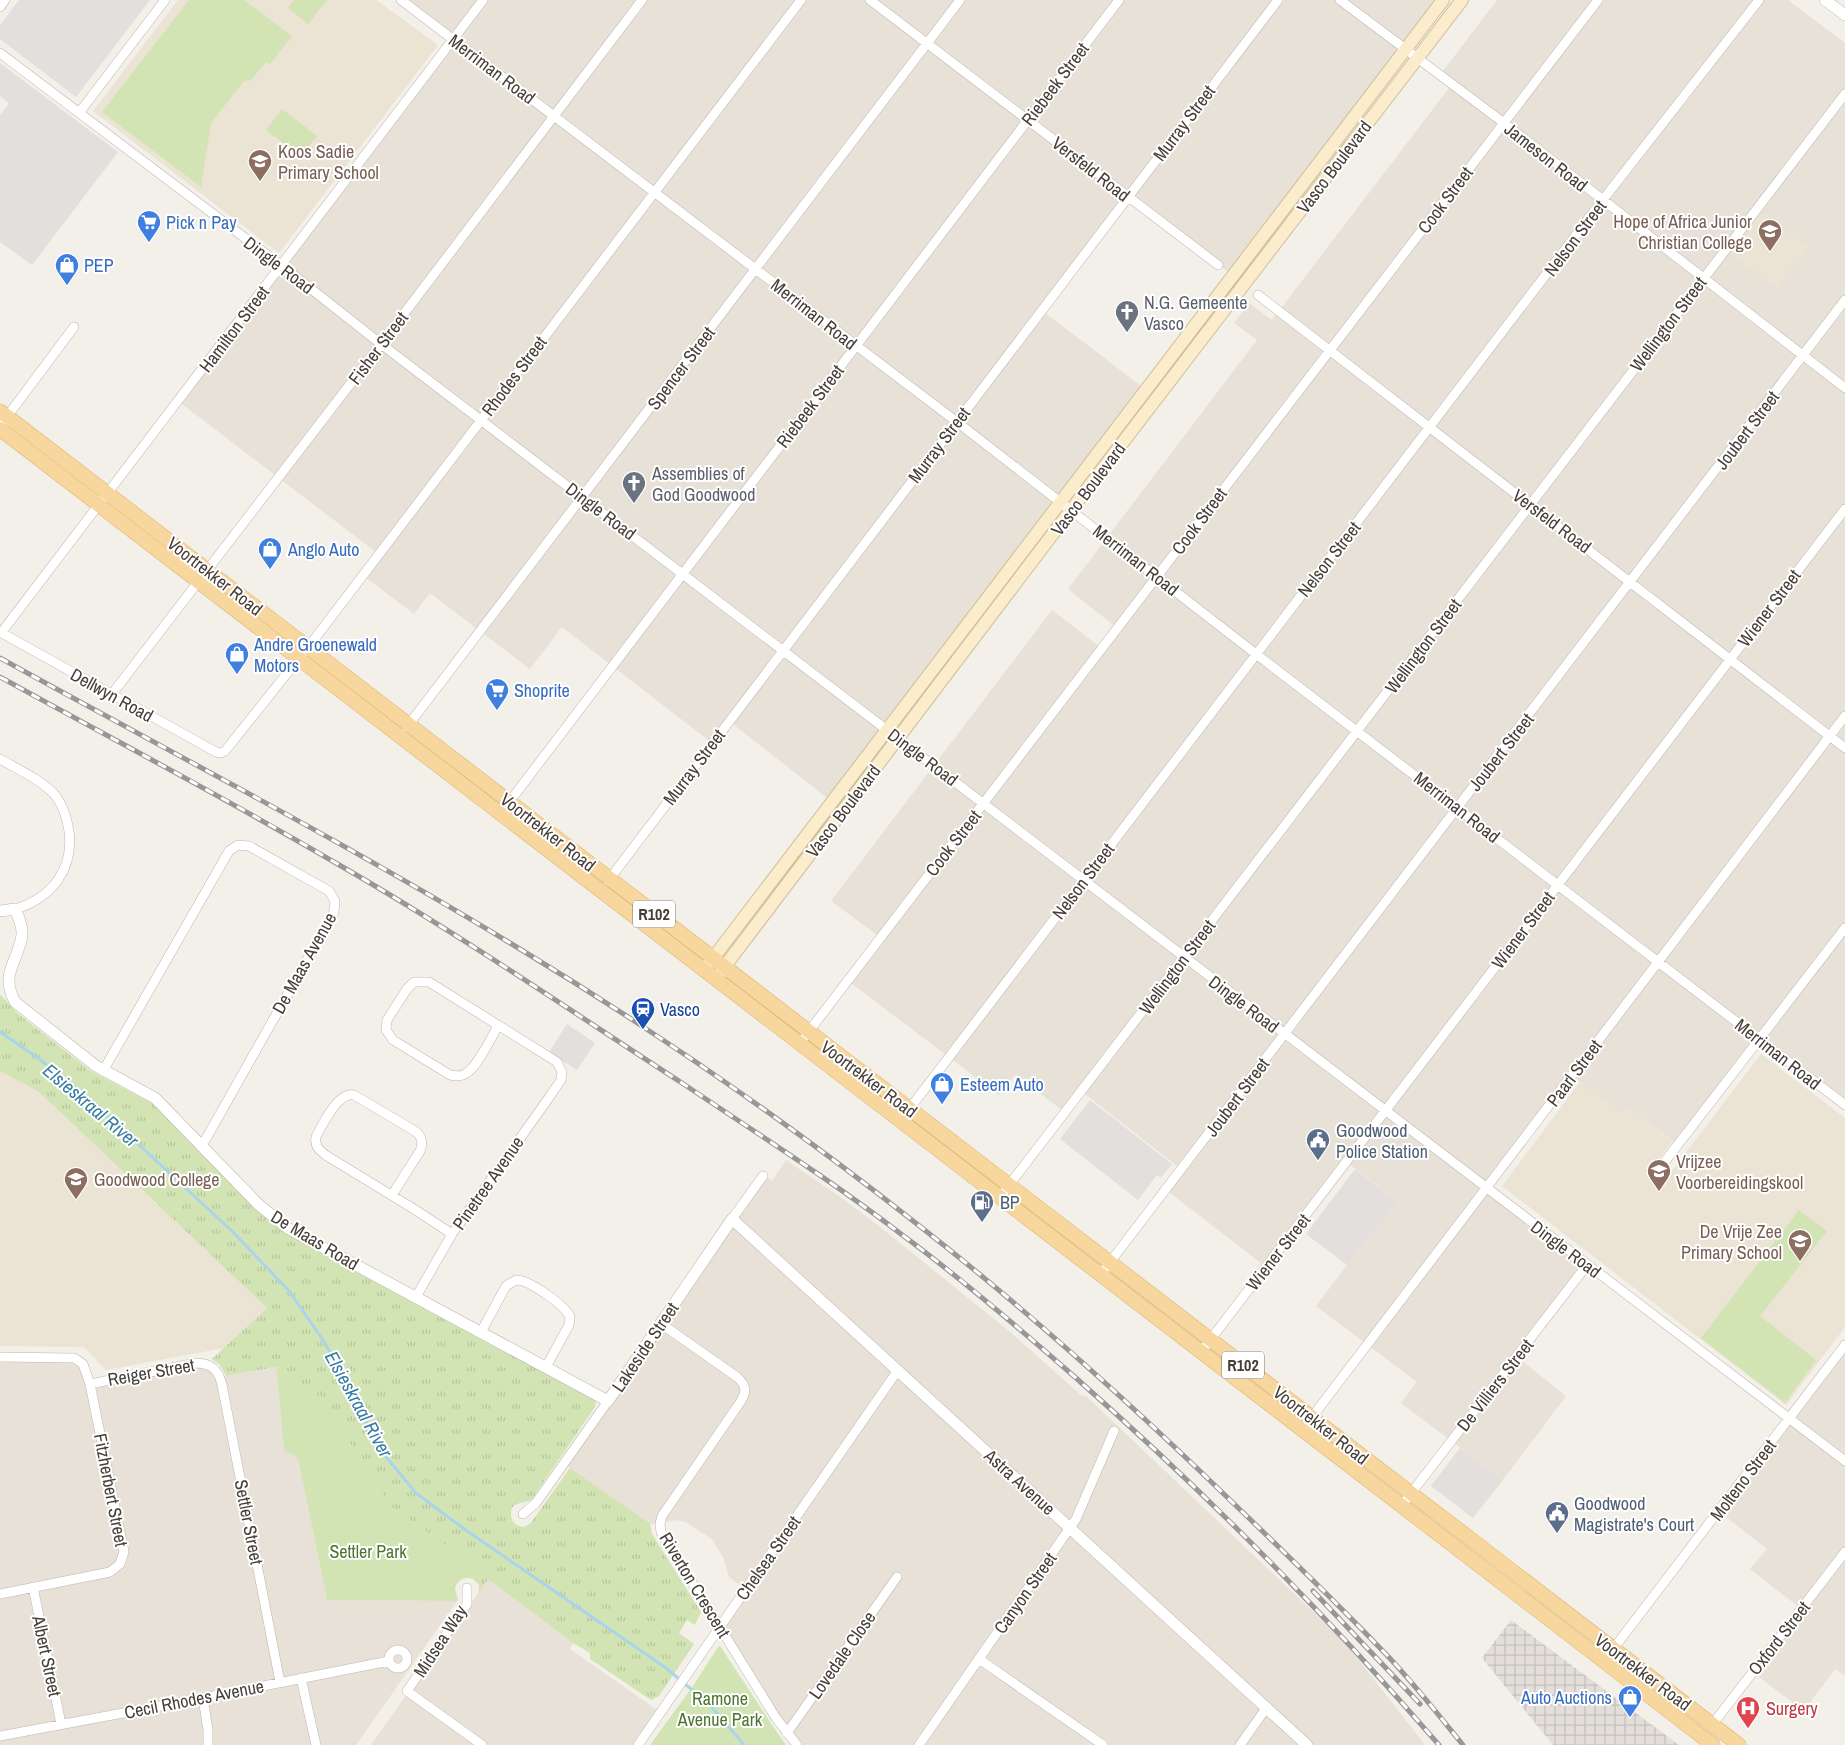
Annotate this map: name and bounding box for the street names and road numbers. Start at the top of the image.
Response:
street label: Merriman Road [444,28,540,110]
street label: Riebeek Street [1015,37,1095,131]
street label: Murray Street [1147,80,1221,166]
street label: Vasco Boulevard [1291,115,1377,219]
street label: Jameson Road [1499,117,1593,197]
street label: Versfeld Road [1047,131,1135,207]
street label: Cook Street [1412,161,1478,239]
street label: Nelson Street [1538,195,1612,281]
street label: Dingle Road [239,230,319,300]
street label: Wellington Street [1624,271,1712,377]
street label: Merriman Road [766,273,862,355]
street label: Hamilton Street [193,281,275,377]
street label: Fisher Street [342,306,414,390]
street label: Spencer Street [641,321,721,415]
street label: Rhodes Street [476,331,552,421]
street label: Riebeek Street [770,359,850,453]
street label: Joubert Street [1709,385,1785,475]
street label: Murray Street [902,402,976,488]
street label: Vasco Boulevard [1045,437,1131,541]
street label: Dingle Road [561,476,641,546]
street label: Cook Street [1166,482,1232,560]
street label: Versfeld Road [1507,483,1597,559]
street label: Nelson Street [1292,516,1366,602]
street label: Merriman Road [1088,519,1184,601]
street label: Voortrekker Road [162,531,268,621]
street label: Wiener Street [1732,564,1806,652]
street label: Wellington Street [1379,593,1467,699]
street label: Dellwyn Road [66,662,158,728]
street label: Joubert Street [1463,708,1539,796]
street label: Dingle Road [883,722,963,792]
street label: Murray Street [657,724,731,810]
street label: Vasco Boulevard [800,759,886,863]
street label: Merriman Road [1409,766,1505,848]
street label: Voortrekker Road [495,787,601,877]
street label: Cook Street [919,805,987,881]
street label: Nelson Street [1046,838,1120,924]
street label: Wiener Street [1486,886,1560,974]
road number: R102 [633,901,675,928]
street label: De Maas Avenue [266,908,342,1018]
street label: Wellington Street [1133,914,1221,1020]
street label: Dingle Road [1204,969,1284,1039]
street label: Merriman Road [1730,1013,1826,1095]
street label: Voortrekker Road [816,1034,922,1124]
street label: Paarl Street [1541,1034,1607,1112]
street label: Joubert Street [1199,1052,1275,1142]
street label: Pinetree Avenue [447,1131,529,1235]
street label: De Maas Road [266,1204,364,1276]
street label: Wiener Street [1240,1208,1316,1296]
street label: Dingle Road [1526,1214,1606,1284]
street label: Lakeside Street [606,1297,684,1397]
street label: De Villiers Street [1451,1333,1539,1437]
street label: Reiger Street [106,1352,196,1392]
road number: R102 [1222,1352,1264,1378]
street label: Voortrekker Road [1268,1380,1374,1470]
street label: Fitzherbert Street [88,1431,134,1549]
street label: Molteno Street [1704,1434,1782,1526]
street label: Astra Avenue [978,1443,1061,1521]
street label: Settler Street [229,1477,269,1567]
street label: Chelsea Street [730,1511,806,1605]
street label: Riverton Crescent [654,1528,736,1642]
street label: Canyon Street [988,1547,1062,1639]
street label: Oxford Street [1742,1596,1816,1680]
street label: Midsea Way [407,1600,473,1682]
street label: Lovedale Close [803,1606,881,1704]
street label: Albert Street [26,1612,68,1699]
street label: Voortrekker Road [1590,1627,1696,1717]
street label: Cecil Rhodes Avenue [122,1673,266,1725]

